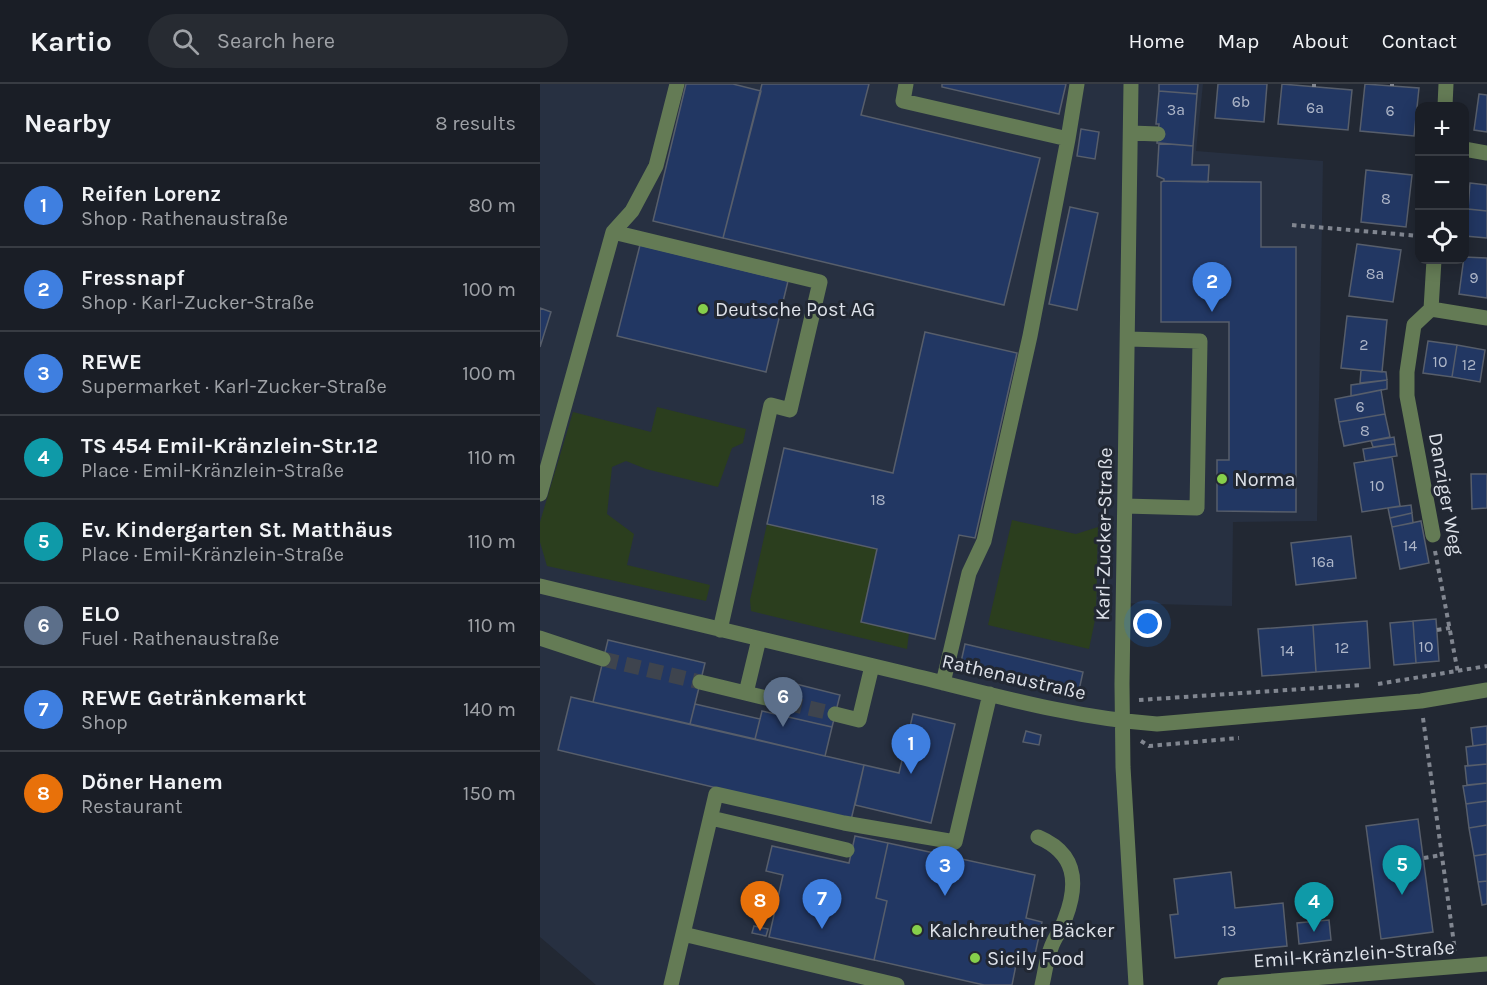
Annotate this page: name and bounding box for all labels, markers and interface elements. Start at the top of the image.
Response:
search box [148,14,568,68]
text: Kartio [30,25,112,58]
icon: search [169,25,202,58]
text: Search here [217,28,335,54]
text: Home [1129,29,1185,53]
text: Map [1218,29,1259,53]
text: About [1292,29,1349,53]
text: Contact [1382,29,1457,53]
house number: 6b [1232,92,1250,111]
house number: 6a [1306,98,1324,117]
house number: 3a [1167,100,1185,119]
house number: 6 [1385,101,1395,120]
map controls [1415,102,1469,264]
button: + [1415,102,1469,156]
text: Nearby [24,108,111,139]
text: 8 results [435,112,516,135]
button: − [1415,156,1469,210]
text: Reifen Lorenz [81,181,221,207]
house number: 8 [1381,189,1391,208]
text: 1 [40,194,47,217]
text: 80 m [468,194,516,217]
text: Shop · Rathenaustraße [81,207,288,230]
button: locate [1415,210,1469,264]
pin: 2 [1192,262,1232,312]
house number: 8a [1366,264,1384,283]
text: Fressnapf [81,265,185,291]
house number: 9 [1469,268,1479,287]
text: 2 [37,278,50,301]
text: 100 m [462,278,516,301]
text: Shop · Karl-Zucker-Straße [81,291,314,314]
place label: Deutsche Post AG [715,298,875,321]
marker: Deutsche Post AG [696,302,710,316]
house number: 2 [1359,335,1369,354]
text: REWE [81,349,142,375]
house number: 10 [1433,352,1447,371]
house number: 12 [1462,355,1476,374]
text: 3 [37,362,50,385]
text: 100 m [462,362,516,385]
text: Supermarket · Karl-Zucker-Straße [81,375,387,398]
house number: 6 [1355,397,1365,416]
house number: 8 [1360,421,1370,440]
street label: Danziger Weg [1424,431,1468,557]
text: TS 454 Emil-Kränzlein-Str.12 [81,433,378,459]
text: 4 [38,446,49,469]
text: 110 m [467,446,516,469]
street label: Karl-Zucker-Straße [1091,447,1117,621]
text: Place · Emil-Kränzlein-Straße [81,459,344,482]
place label: Norma [1234,468,1296,491]
marker: Norma [1215,472,1229,486]
house number: 10 [1370,476,1384,495]
house number: 18 [870,490,886,509]
text: Ev. Kindergarten St. Matthäus [81,517,393,543]
text: 5 [38,530,49,553]
text: 110 m [467,530,516,553]
house number: 14 [1403,536,1417,555]
text: Place · Emil-Kränzlein-Straße [81,543,344,566]
house number: 16a [1311,552,1335,571]
text: ELO [81,601,120,627]
your location [1133,609,1162,638]
text: 6 [37,614,50,637]
text: 110 m [467,614,516,637]
text: Fuel · Rathenaustraße [81,627,279,650]
house number: 10 [1419,637,1433,656]
house number: 12 [1335,638,1349,657]
house number: 14 [1280,641,1294,660]
street label: Rathenaustraße [940,649,1088,705]
pin: 6 [764,678,802,727]
text: REWE Getränkemarkt [81,685,307,711]
text: 7 [39,698,48,721]
text: 140 m [463,698,516,721]
text: Shop [81,711,128,734]
pin: 1 [892,724,931,774]
text: Döner Hanem [81,769,223,795]
text: 8 [37,782,50,805]
text: 150 m [463,782,516,805]
text: Restaurant [81,795,183,818]
pin: 3 [926,846,964,896]
pin: 5 [1382,846,1422,895]
pin: 7 [802,880,842,929]
pin: 8 [740,882,780,931]
pin: 4 [1294,882,1334,932]
place label: Kalchreuther Bäcker [929,919,1115,942]
house number: 13 [1222,921,1236,940]
marker: Kalchreuther Bäcker [910,923,924,937]
street label: Emil-Kränzlein-Straße [1253,935,1455,973]
place label: Sicily Food [987,947,1085,970]
marker: Sicily Food [968,951,982,965]

